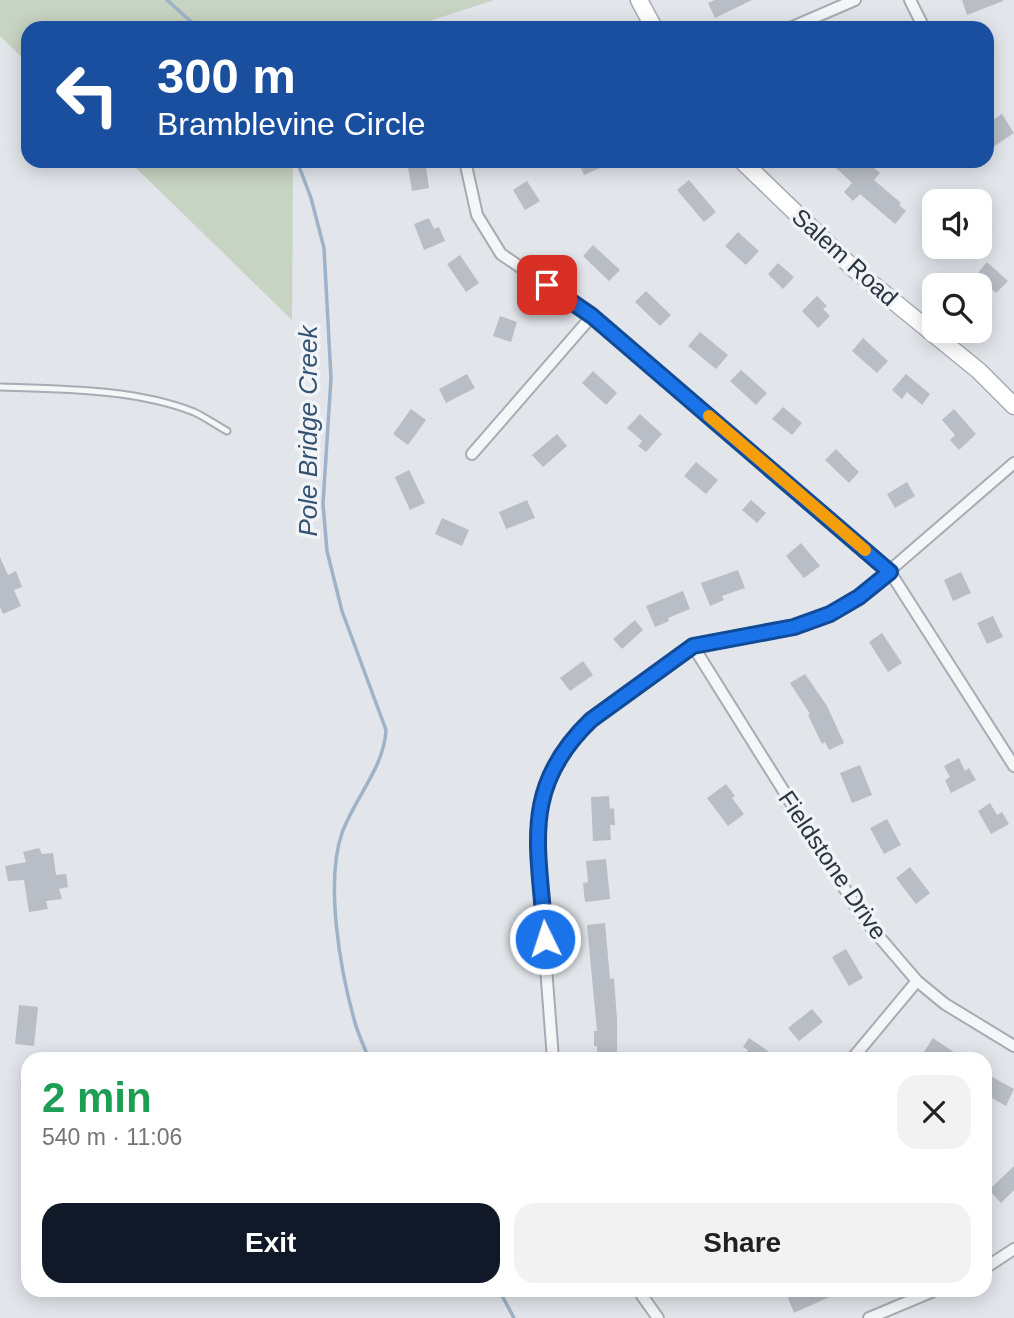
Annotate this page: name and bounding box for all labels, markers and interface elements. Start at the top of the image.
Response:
icon: left [42,49,133,140]
text: 300 m [157,49,296,103]
text: Bramblevine Circle [157,106,426,142]
map controls [922,189,992,343]
button: sound [922,189,992,259]
street label: Salem Road [787,203,903,311]
pin [517,255,577,315]
icon: arrive [528,266,566,304]
button: search [922,273,992,343]
water label: Pole Bridge Creek [293,324,323,537]
street label: Fieldstone Drive [773,786,893,944]
position arrow [508,902,582,976]
text: 2 min [42,1074,152,1121]
button: close [897,1075,971,1149]
text: 540 m · 11:06 [42,1124,182,1150]
button: Exit [42,1203,500,1283]
button: Share [514,1203,971,1283]

